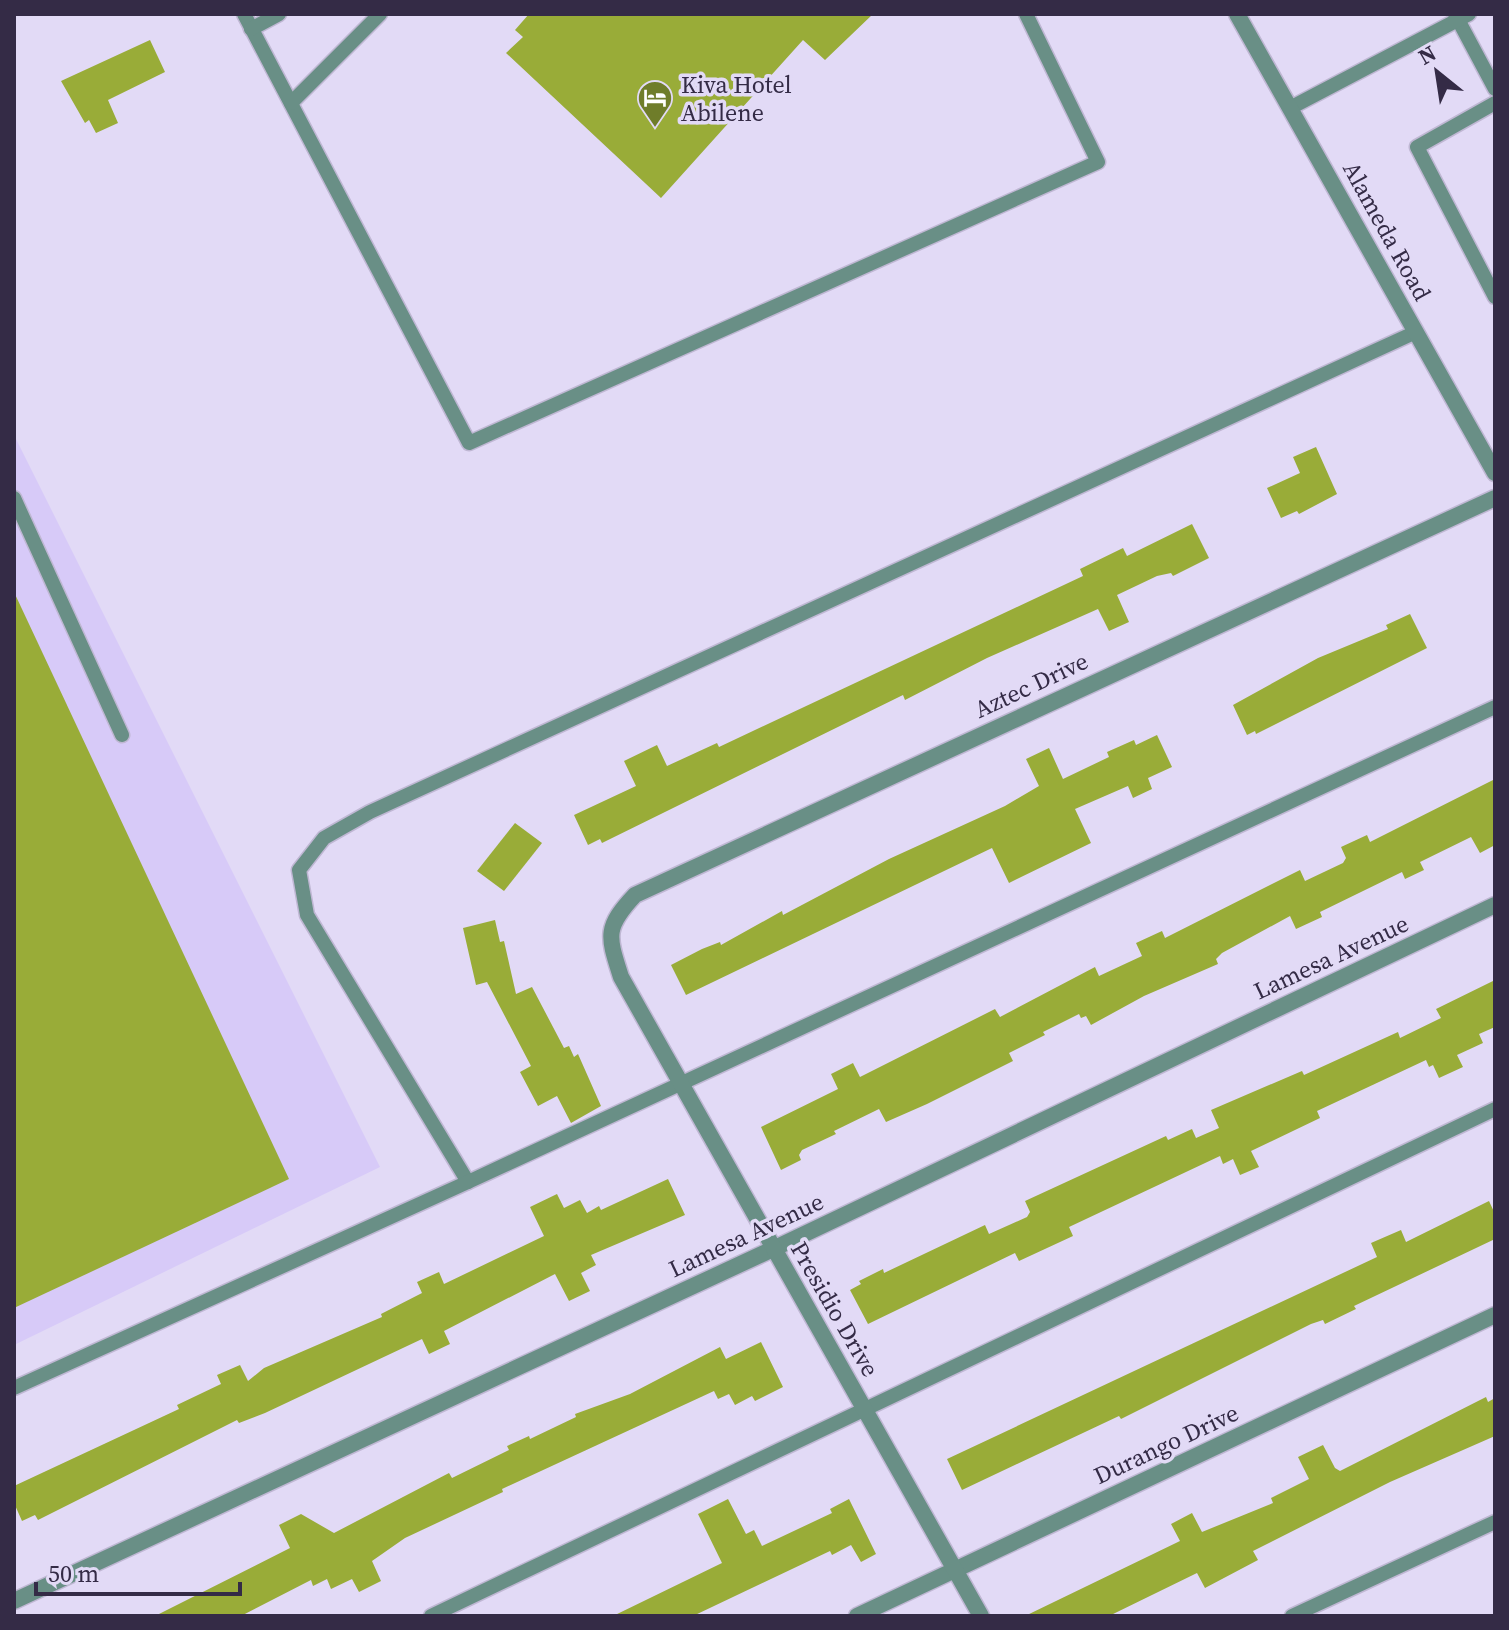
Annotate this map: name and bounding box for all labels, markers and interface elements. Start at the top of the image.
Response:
north arrow [1397,32,1477,112]
text: N [1413,38,1441,72]
place label: Kiva Hotel Abilene [681,68,792,129]
hotel icon: Kiva Hotel Abilene [636,79,674,129]
street label: Alameda Road [1335,155,1439,307]
street label: Aztec Drive [969,644,1093,726]
street label: Lamesa Avenue [1248,907,1414,1007]
street label: Lamesa Avenue [663,1185,829,1285]
street label: Presidio Drive [783,1235,887,1383]
street label: Durango Drive [1088,1396,1244,1492]
scale bar [36,1546,240,1596]
text: 50 m [48,1557,99,1590]

